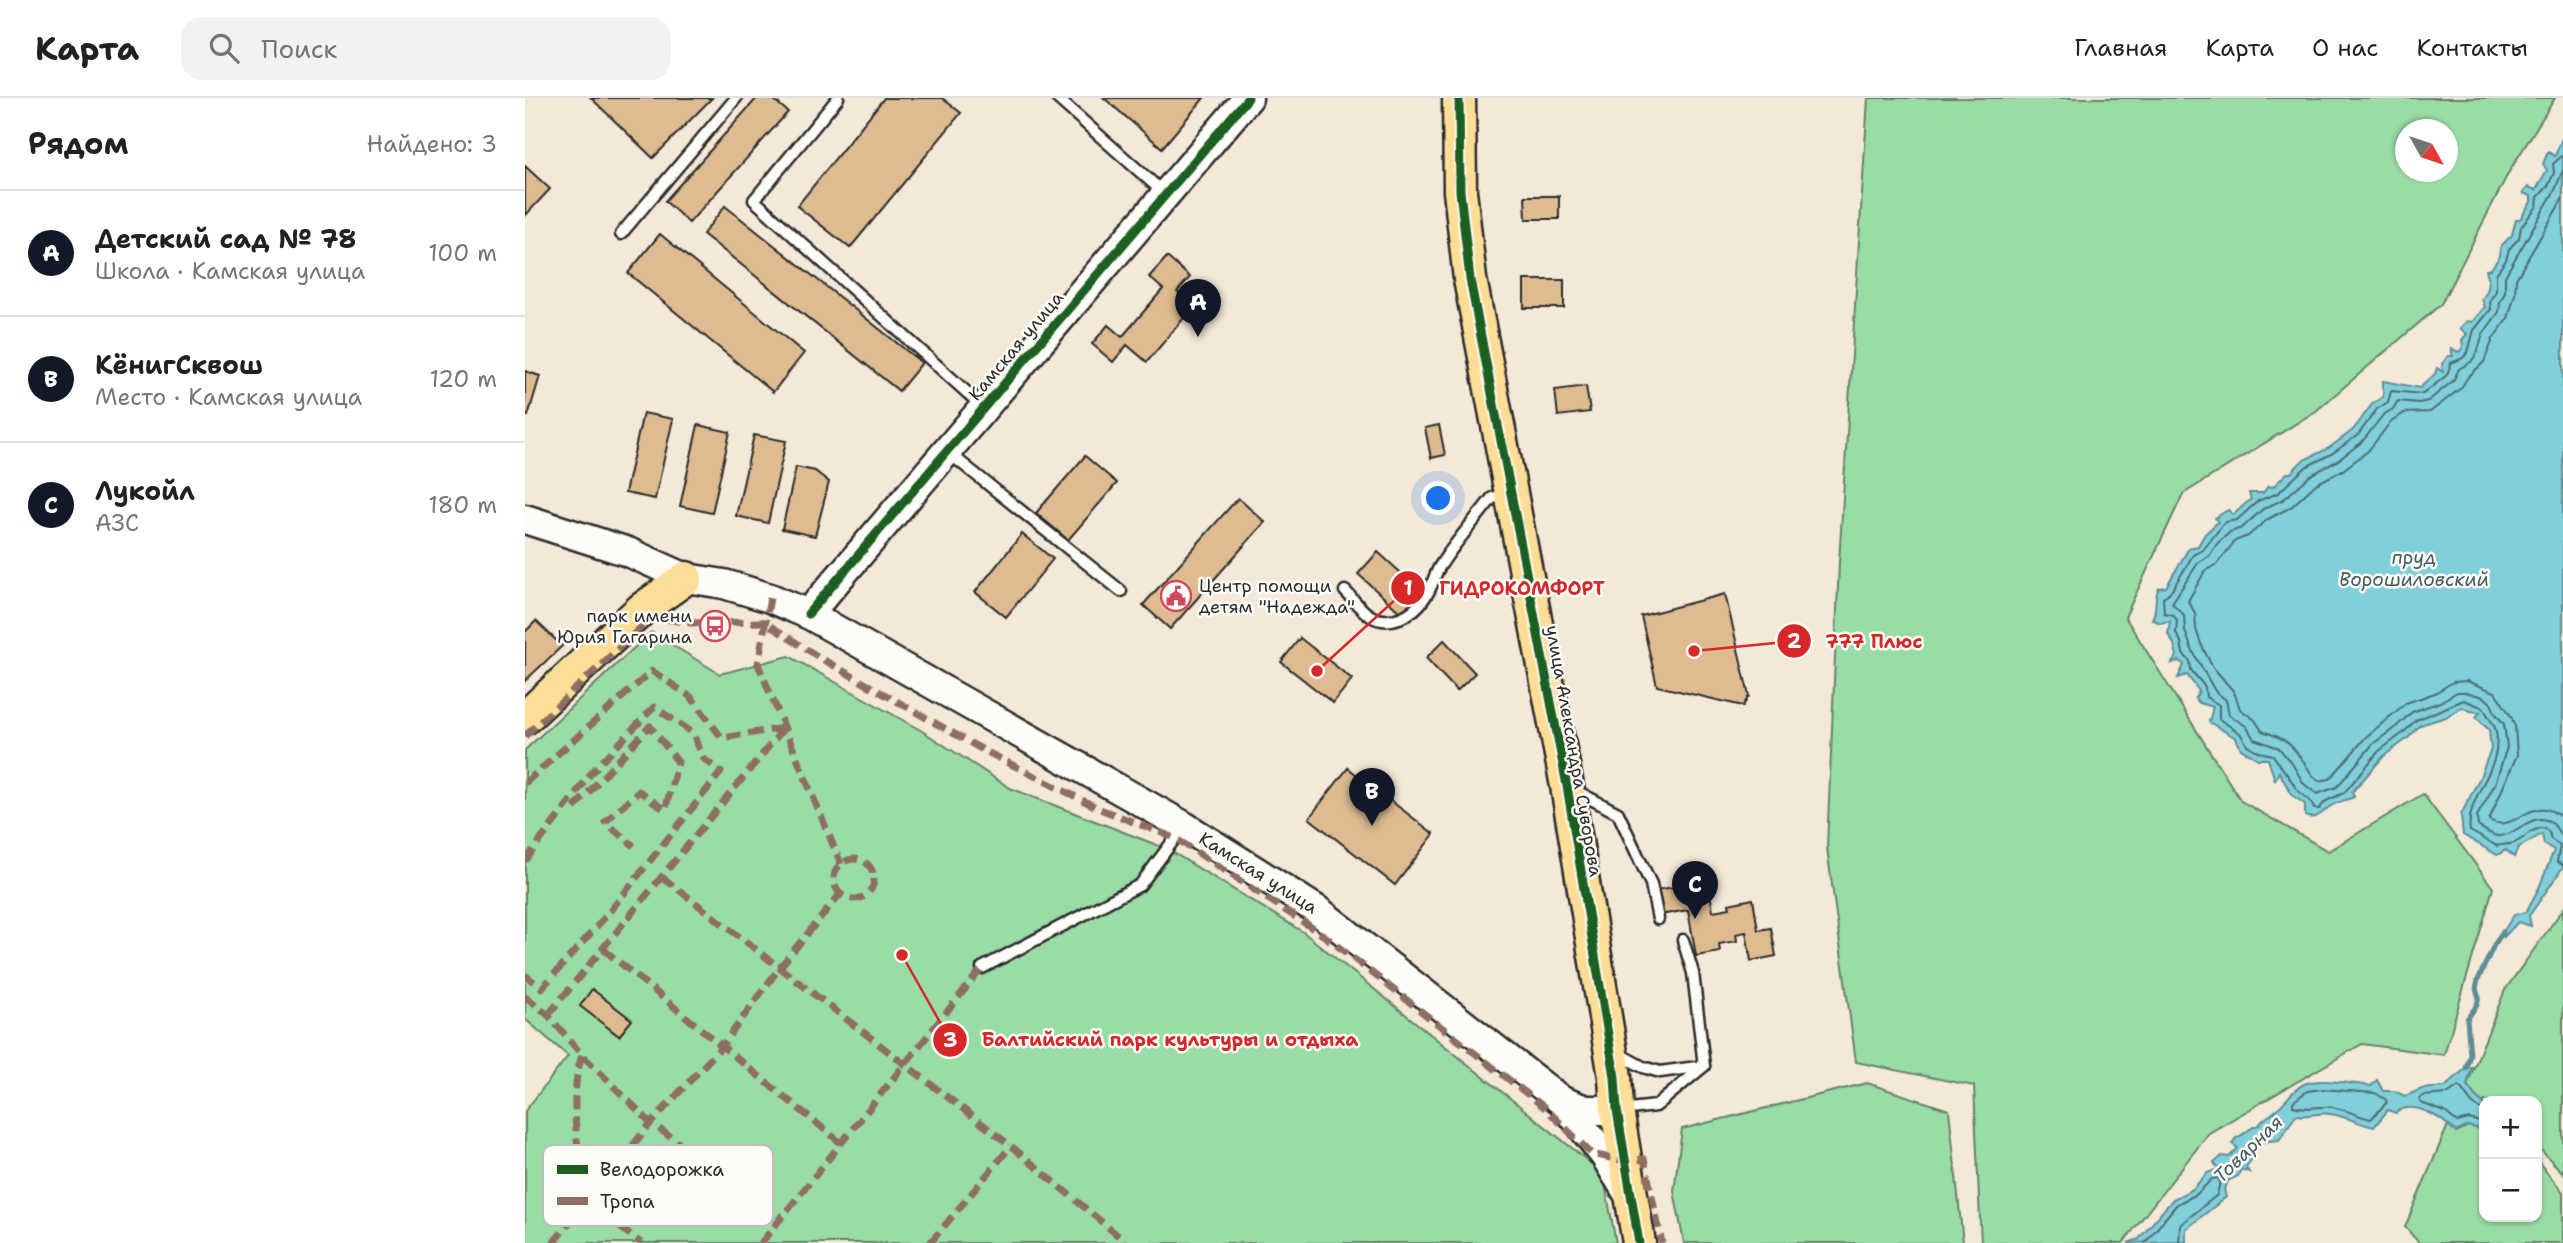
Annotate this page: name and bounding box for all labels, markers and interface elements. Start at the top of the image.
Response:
search box [181,17,671,80]
text: Карта [35,26,139,71]
icon: search [205,29,243,67]
text: Поиск [261,31,337,66]
text: Главная [2074,32,2167,64]
text: Карта [2205,32,2274,64]
text: О нас [2312,32,2378,64]
text: Контакты [2416,32,2528,64]
north arrow [2395,119,2458,182]
text: Рядом [28,123,128,164]
text: Найдено: 3 [367,129,497,159]
text: Детский сад № 78 [95,221,356,256]
text: A [42,238,60,268]
text: 100 m [428,238,497,268]
text: Школа · Камская улица [95,256,365,286]
pin: A [1175,279,1221,337]
street label: Камская улица [963,286,1069,406]
text: КёнигСквош [95,347,263,382]
text: B [44,364,58,394]
text: 120 m [429,364,497,394]
text: Место · Камская улица [95,382,362,412]
text: Лукойл [95,473,195,508]
your location [1421,481,1455,515]
text: C [44,490,58,520]
text: 180 m [428,490,497,520]
text: АЗС [95,508,139,538]
water label: пруд Ворошиловский [2339,545,2489,592]
callout: ГИДРОКОМФОРТ [1390,568,1619,608]
place label: Центр помощи детям "Надежда" [1199,574,1355,619]
text: 1 [1403,574,1413,602]
text: ГИДРОКОМФОРТ [1439,576,1605,601]
public building icon: Центр помощи детям "Надежда" [1159,579,1193,613]
place label: парк имени Юрия Гагарина [557,604,692,649]
bus stop icon: парк имени Юрия Гагарина [698,609,732,643]
callout: 777 Плюс [1777,621,1937,661]
street label: улица Александра Суворова [1540,623,1608,879]
text: 2 [1787,627,1802,655]
text: 777 Плюс [1825,629,1923,654]
pin: B [1349,768,1395,826]
street label: Камская улица [1194,826,1322,919]
pin: C [1672,861,1718,919]
callout: Балтийский парк культуры и отдыха [933,1020,1373,1060]
text: 3 [943,1026,957,1054]
text: Балтийский парк культуры и отдыха [982,1027,1358,1052]
map controls [2479,1096,2542,1222]
button: + [2479,1096,2542,1159]
water label: Товарная [2208,1110,2288,1188]
legend [543,1145,773,1226]
text: Велодорожка [600,1157,724,1182]
button: − [2479,1159,2542,1222]
text: Тропа [600,1189,655,1214]

